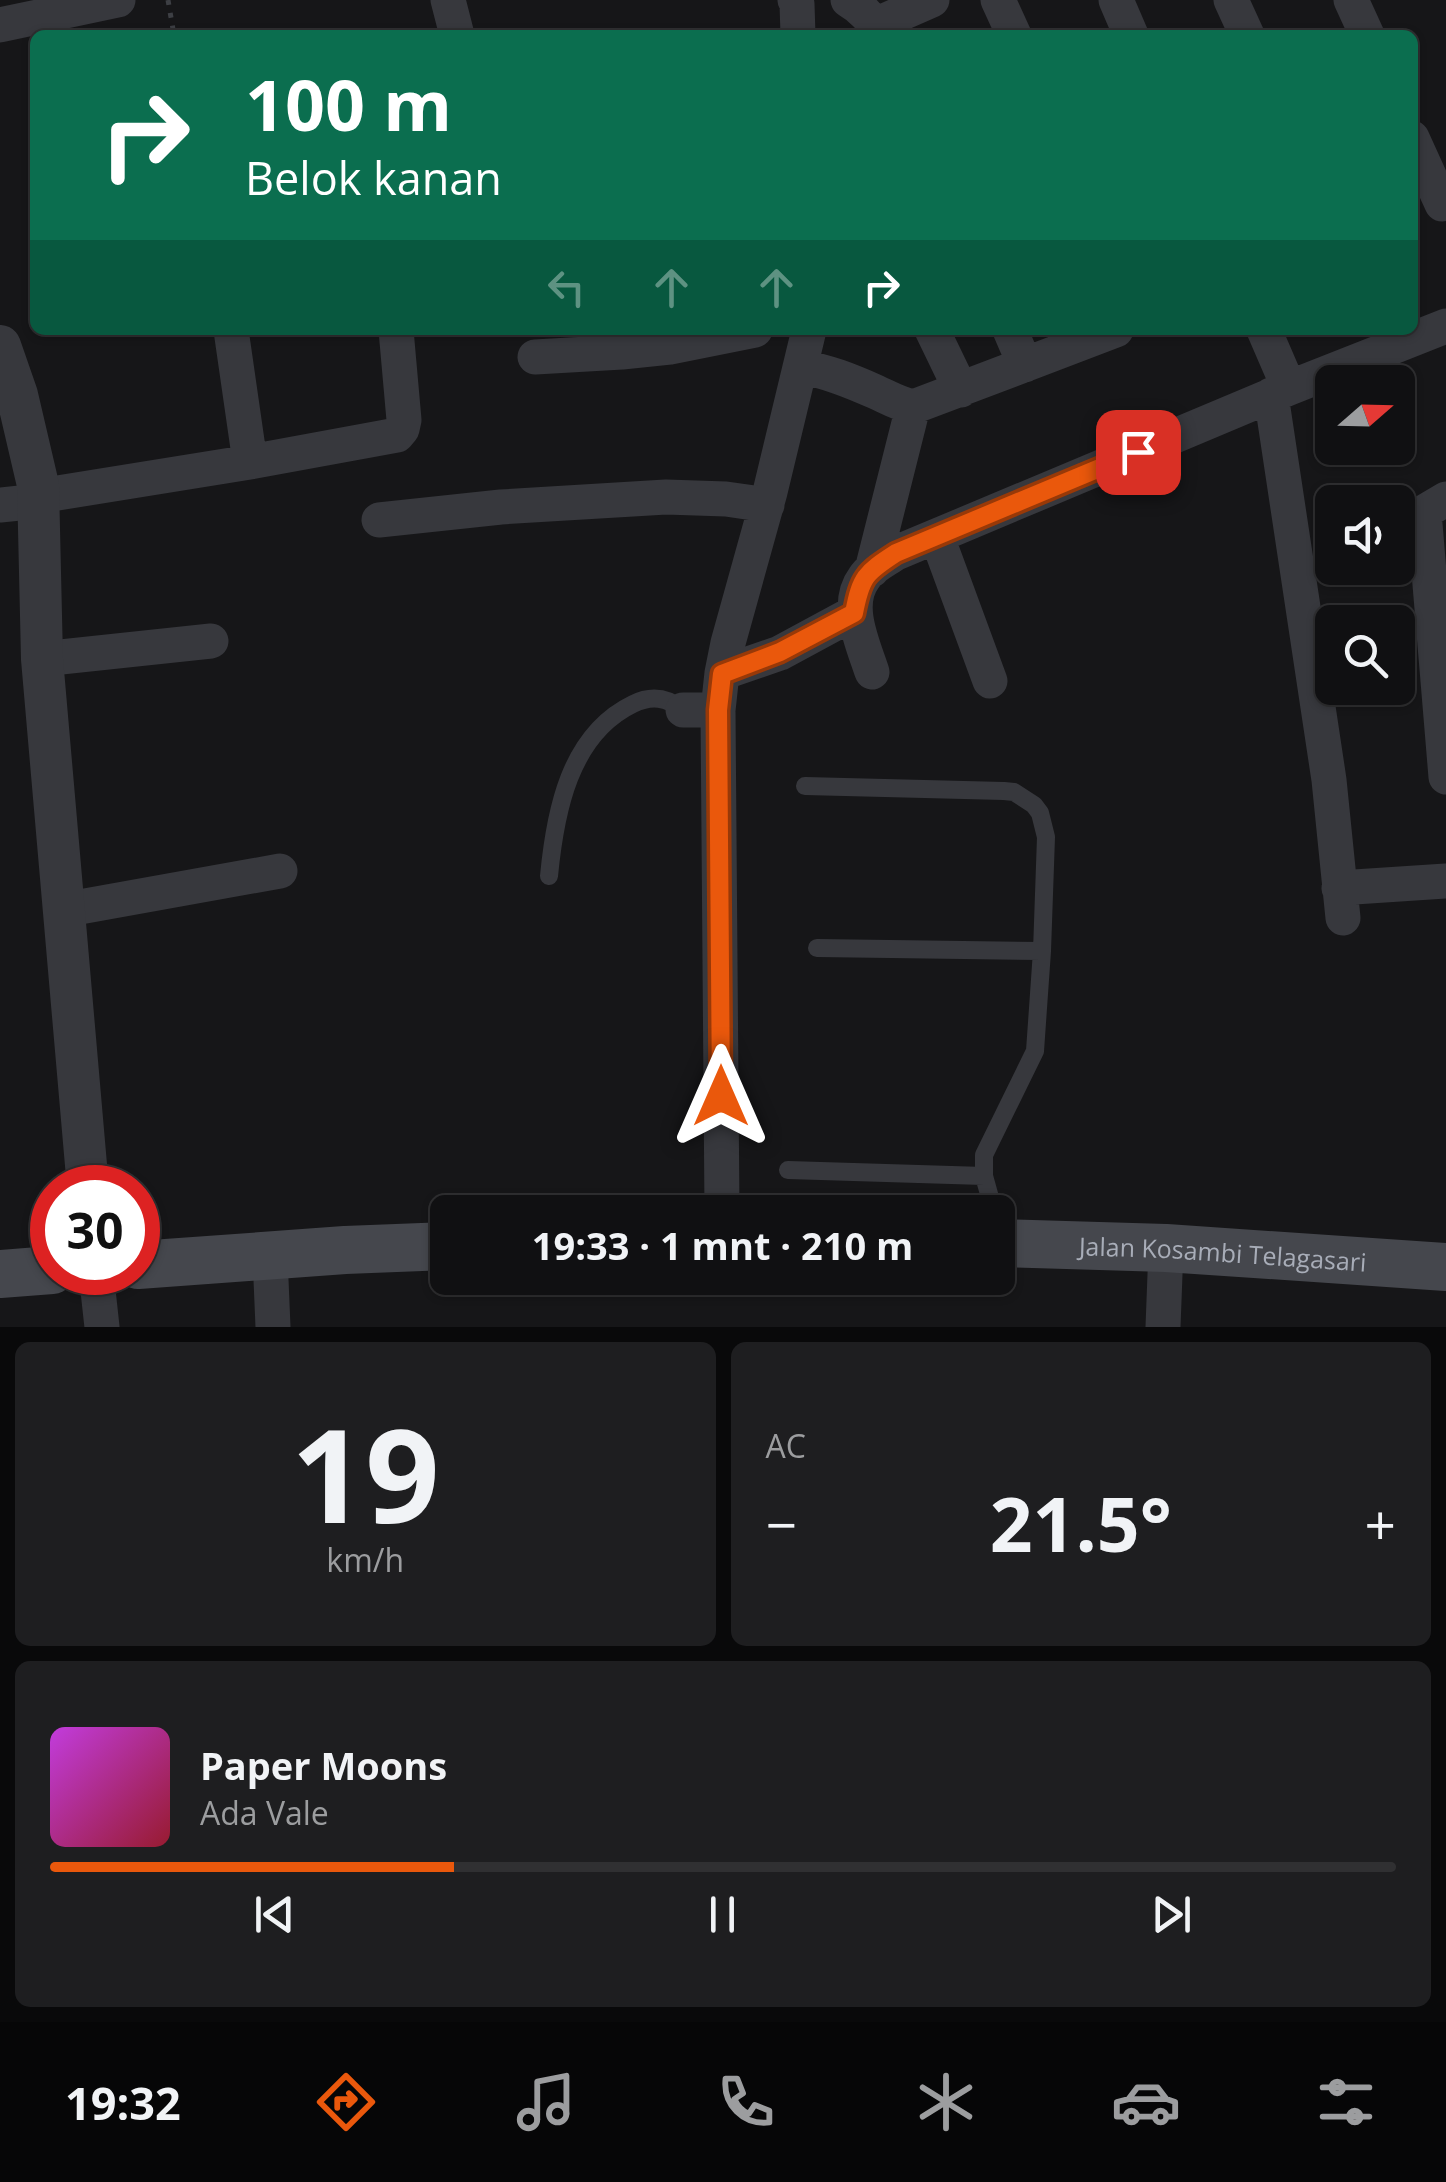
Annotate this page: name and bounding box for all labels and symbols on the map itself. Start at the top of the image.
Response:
north arrow [1315,365,1415,465]
pin [1096,410,1181,495]
position arrow [669,1044,773,1148]
speed limit sign: 30 [30,1165,160,1295]
street label: Jalan Kosambi Telagasari [1076,1228,1368,1279]

